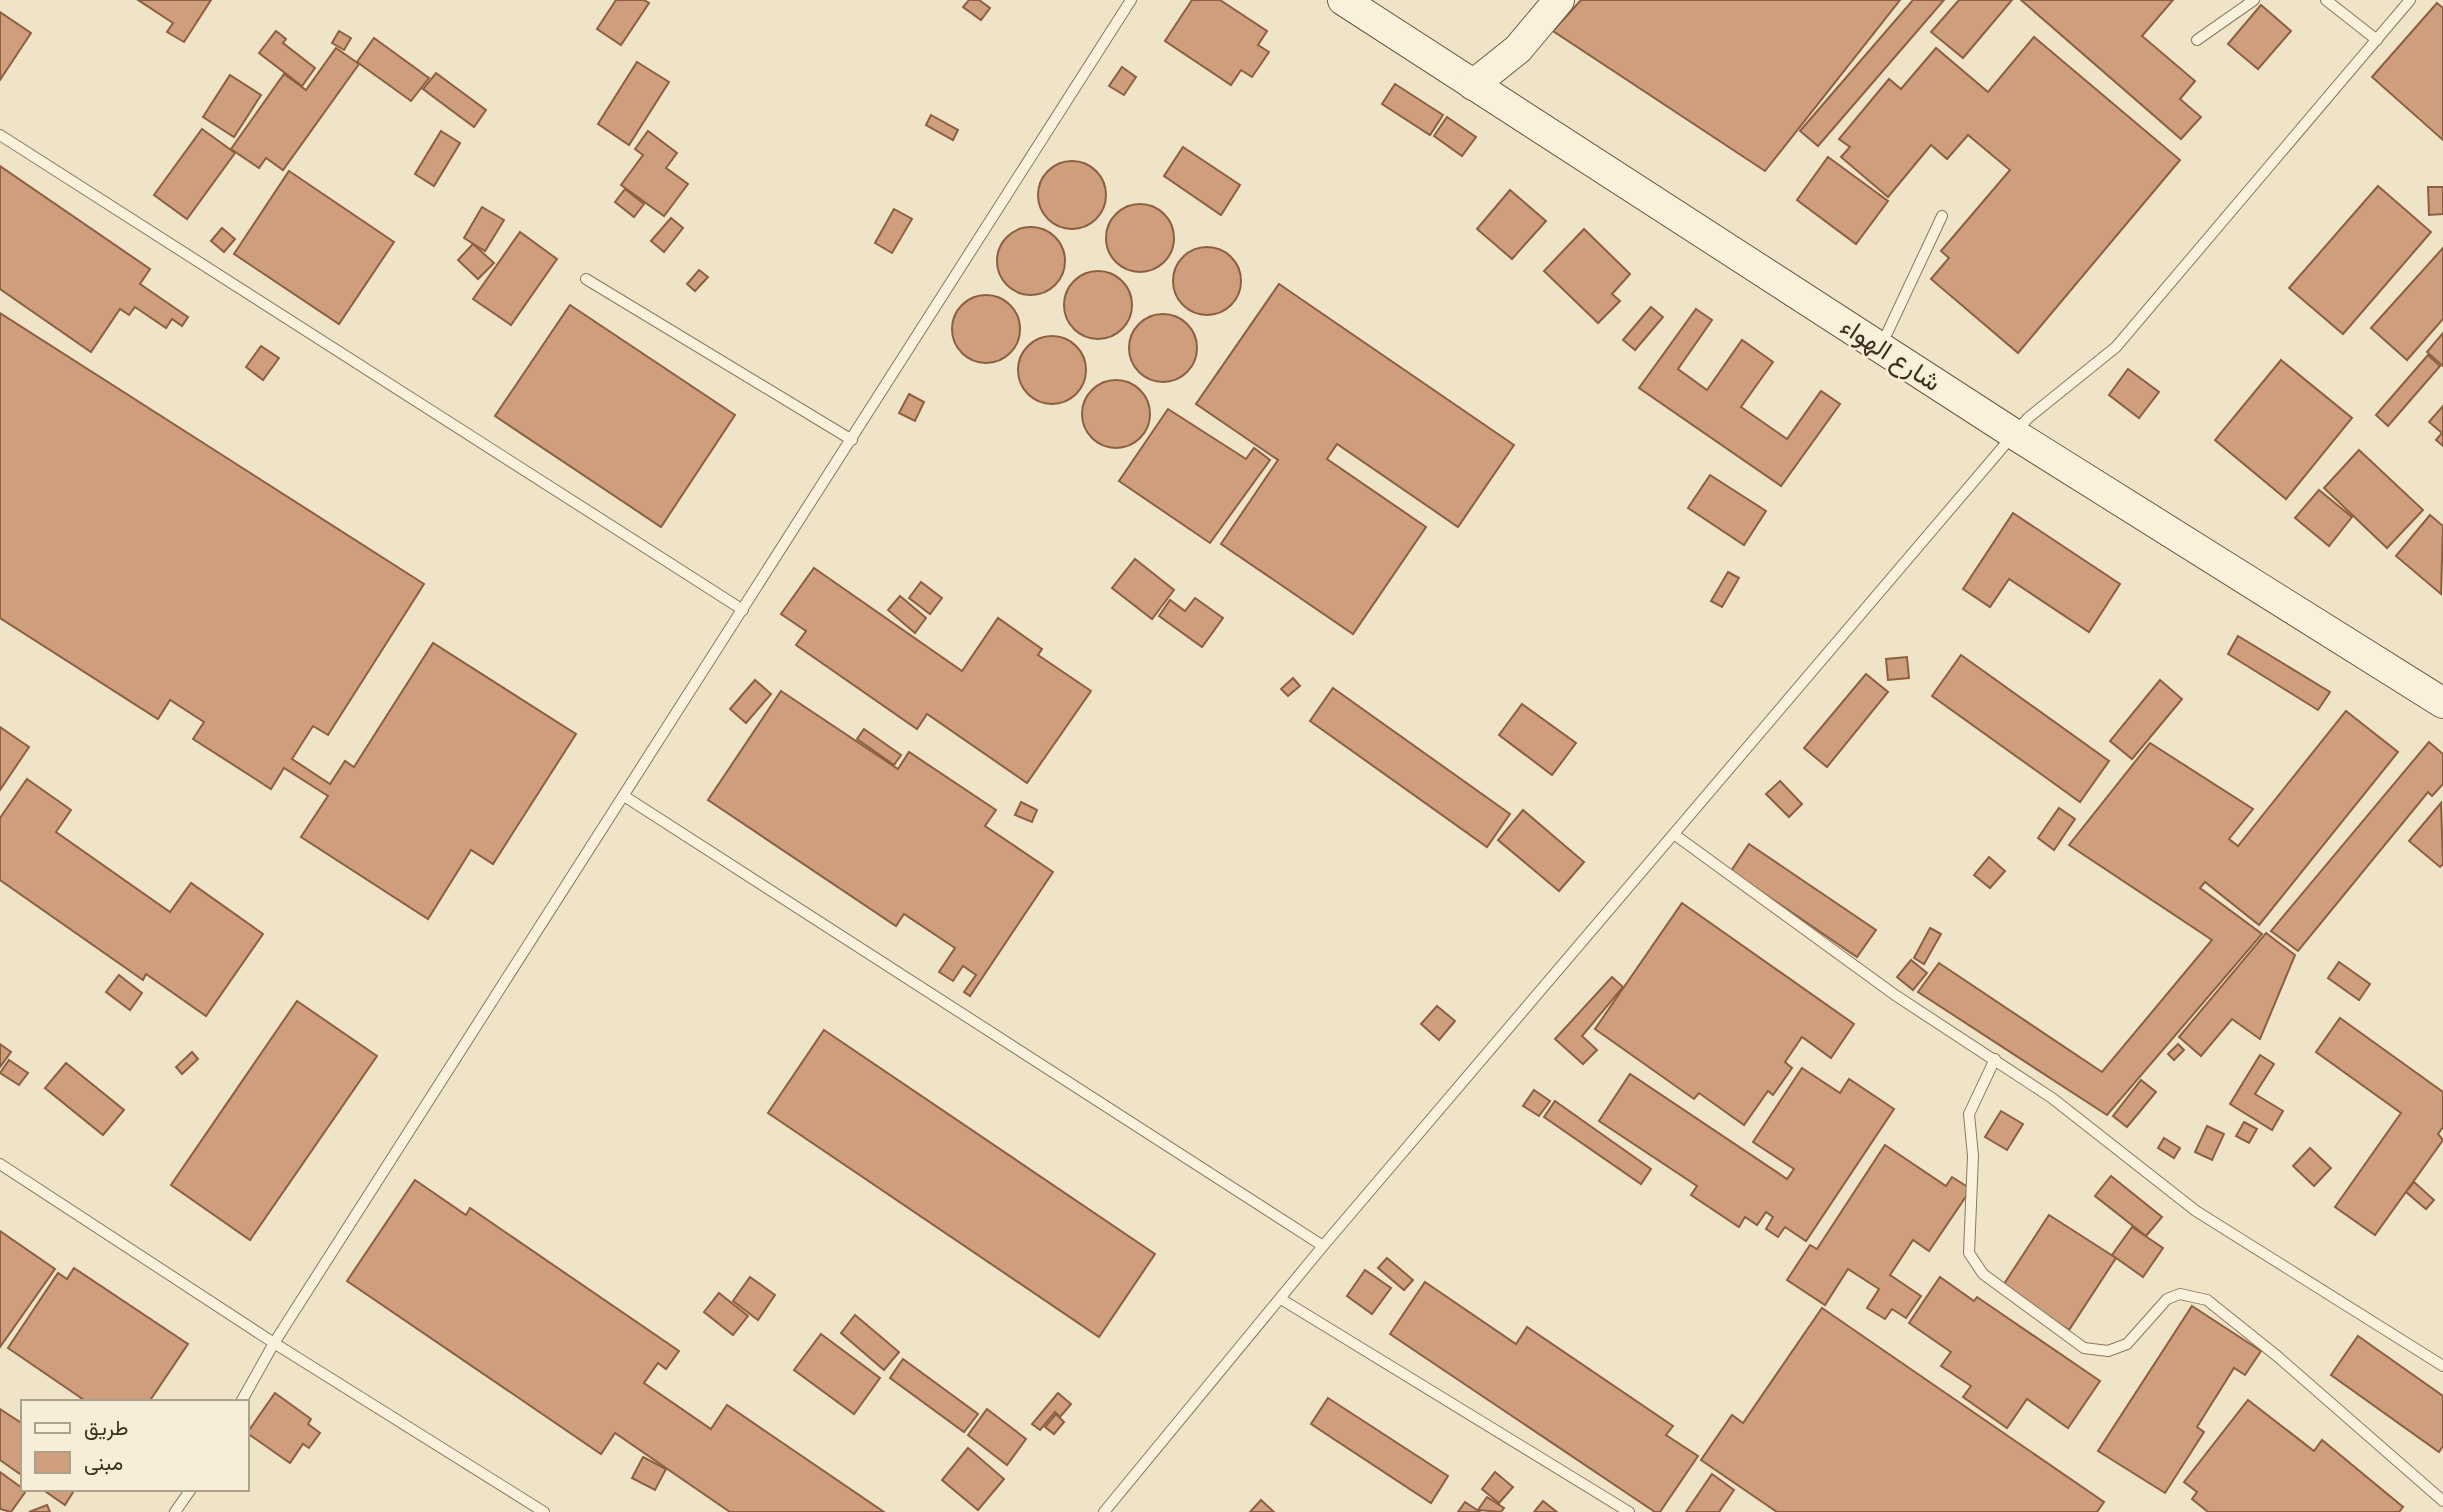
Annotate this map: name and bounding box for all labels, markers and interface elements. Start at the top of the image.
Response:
street label: شارع الهواء [1834,310,1947,400]
legend [21,1400,248,1491]
text: طريق [84,1415,129,1441]
text: مبنى [84,1450,123,1475]

